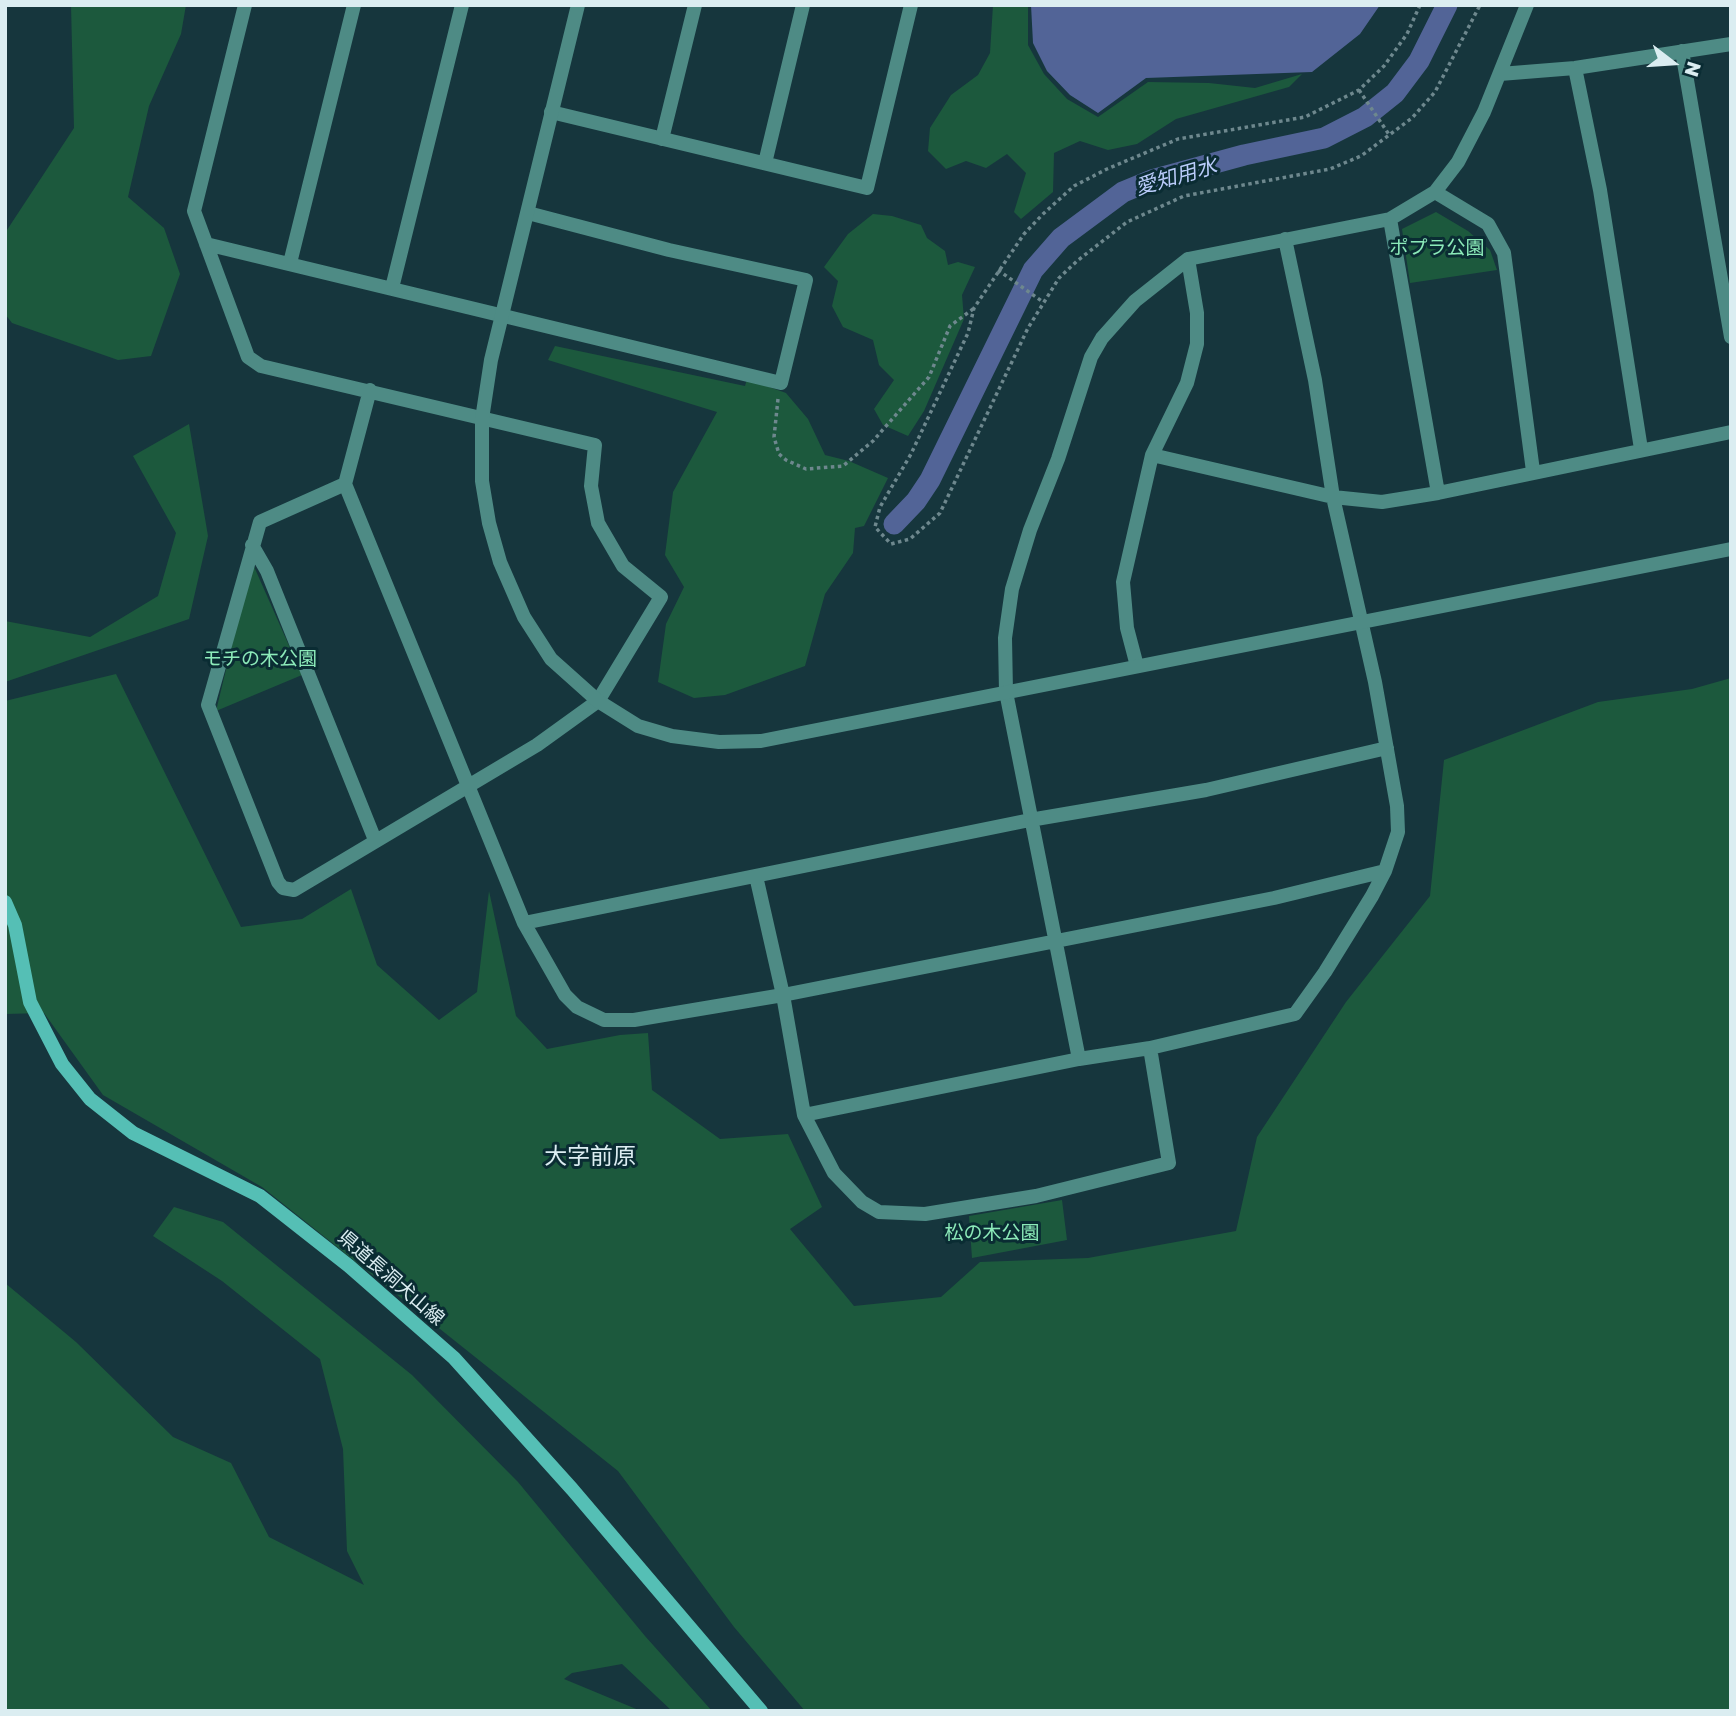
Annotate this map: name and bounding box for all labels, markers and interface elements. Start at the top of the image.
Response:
north arrow [1638,28,1708,98]
text: N [1680,59,1707,80]
water label: 愛知用水 [1132,153,1220,201]
park label: ポプラ公園 [1390,237,1484,259]
park label: モチの木公園 [203,648,317,670]
district label: 大字前原 [544,1143,636,1171]
park label: 松の木公園 [945,1222,1039,1244]
street label: 県道長洞犬山線 [333,1226,449,1330]

